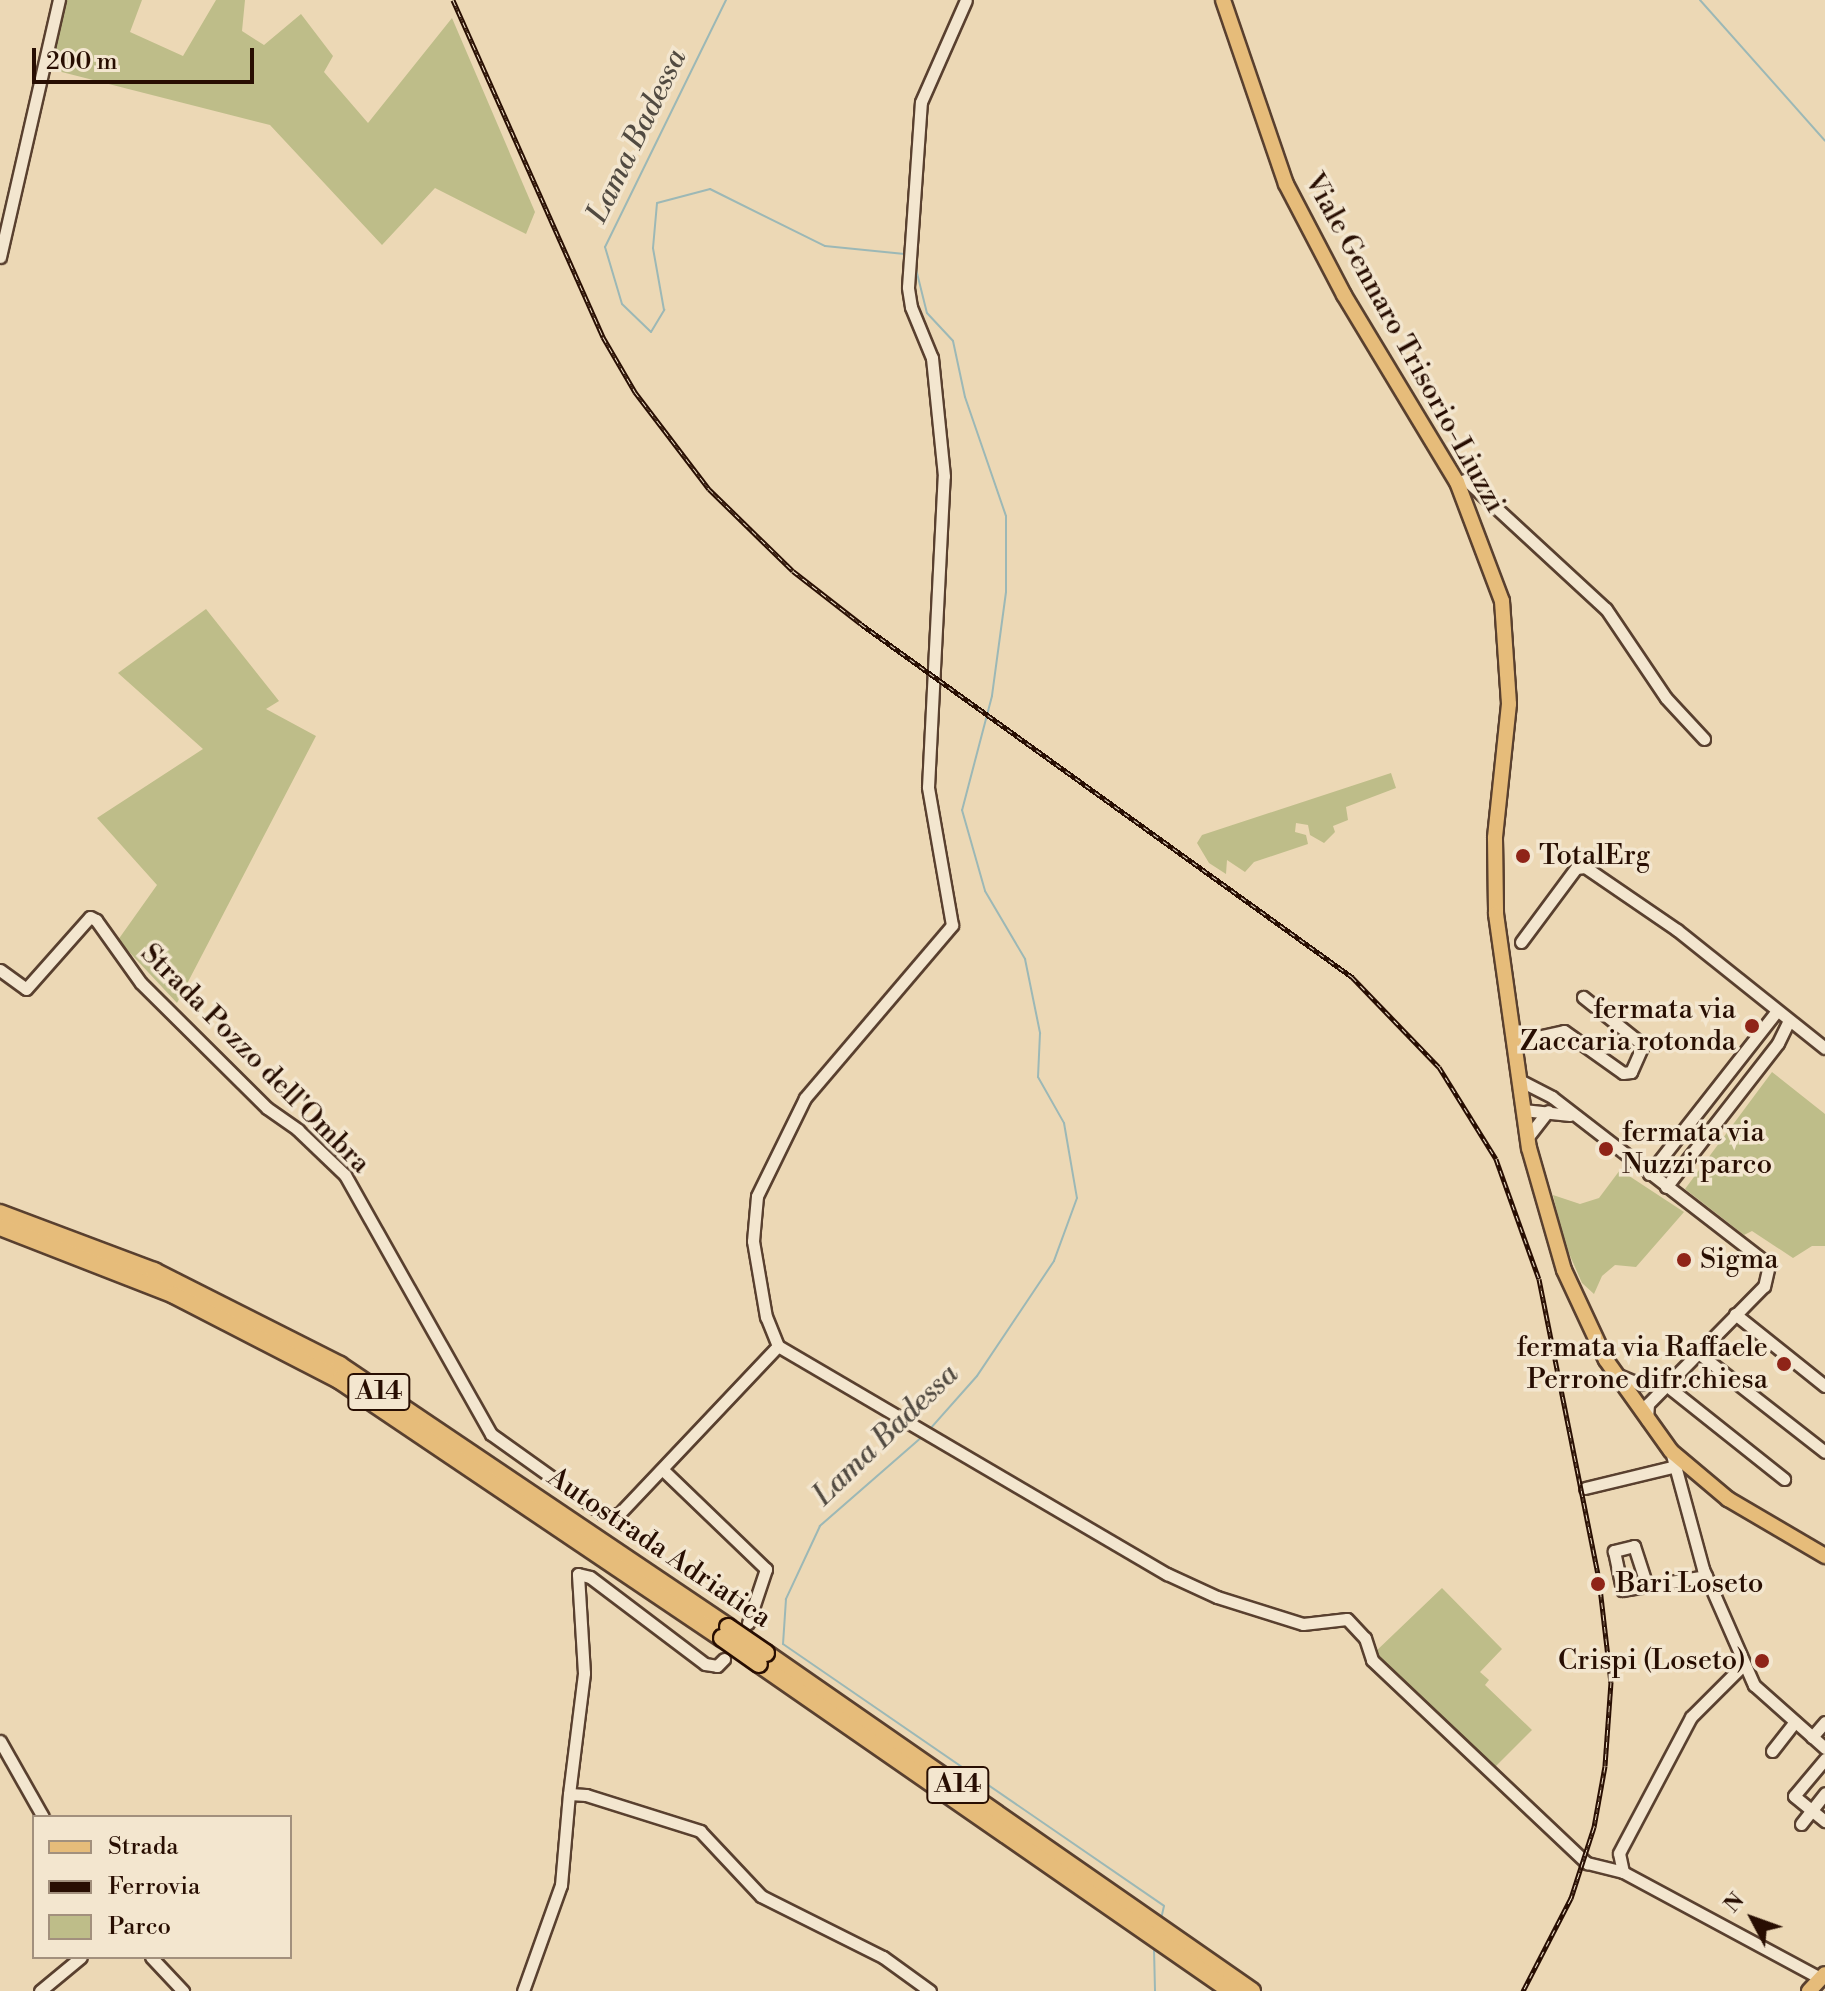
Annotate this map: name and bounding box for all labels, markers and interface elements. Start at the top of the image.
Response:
scale bar [36,32,258,82]
water label: Lama Badessa [580,43,694,229]
text: 200 m [46,47,117,77]
street label: Viale Gennaro Trisorio-Liuzzi [1297,168,1511,518]
place label: TotalErg [1539,839,1650,873]
marker: TotalErg [1514,847,1532,865]
street label: Strada Pozzo dell'Ombra [133,937,377,1181]
place label: fermata via Zaccaria rotonda [1520,993,1736,1059]
marker: fermata via Zaccaria rotonda [1743,1017,1761,1035]
place label: fermata via Nuzzi parco [1622,1116,1772,1182]
marker: fermata via Nuzzi parco [1597,1140,1615,1158]
place label: Sigma [1700,1243,1779,1277]
marker: Sigma [1675,1251,1693,1269]
place label: fermata via Raffaele Perrone difr.chiesa [1517,1331,1768,1397]
marker: fermata via Raffaele Perrone difr.chiesa [1775,1355,1793,1373]
water label: Lama Badessa [806,1357,966,1513]
road number: A14 [347,1370,411,1414]
street label: Autostrada Adriatica [541,1461,777,1635]
place label: Bari Loseto [1616,1567,1764,1601]
marker: Bari Loseto [1587,1573,1609,1595]
place label: Crispi (Loseto) [1558,1644,1746,1678]
marker: Crispi (Loseto) [1753,1652,1771,1670]
road number: A14 [926,1763,990,1807]
legend [32,1815,292,1959]
text: Strada [108,1832,178,1862]
text: Ferrovia [108,1872,200,1902]
north arrow [1713,1879,1793,1959]
text: N [1719,1888,1750,1918]
text: Parco [108,1912,171,1942]

